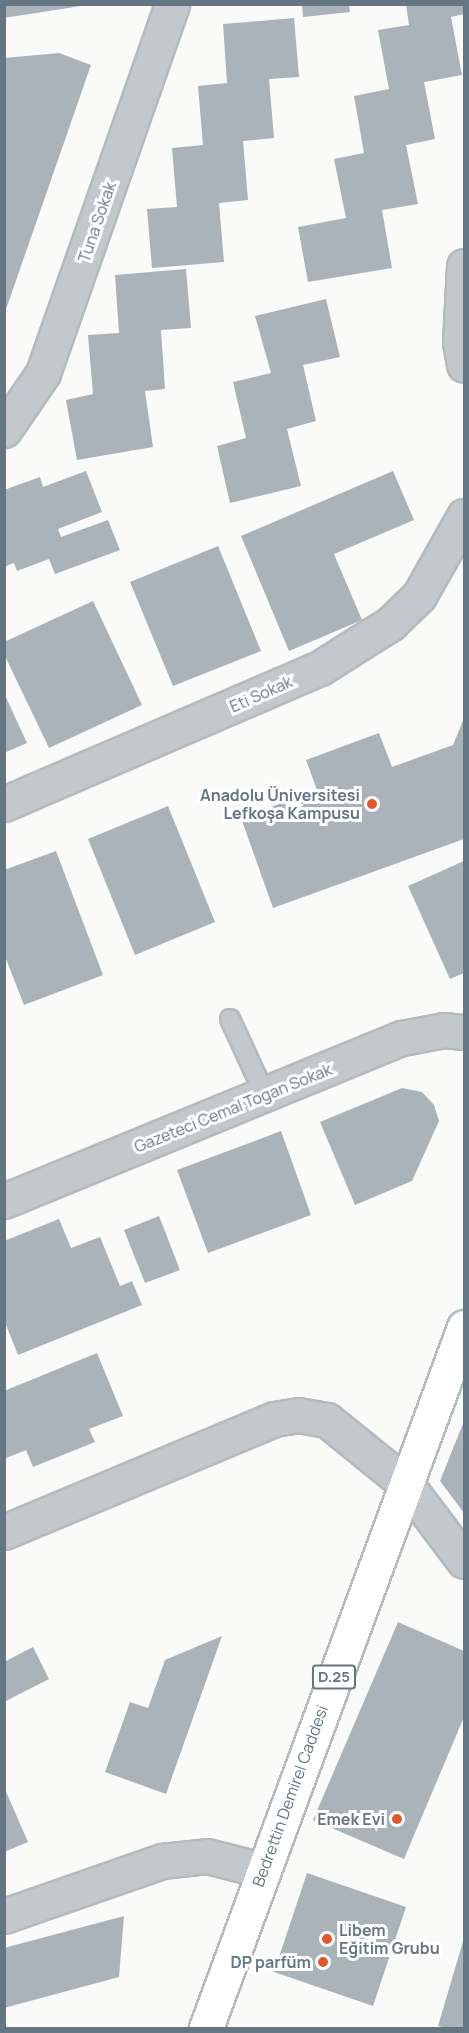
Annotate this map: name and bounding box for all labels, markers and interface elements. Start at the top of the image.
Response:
street label: Tuna Sokak [74,179,120,265]
street label: Eti Sokak [227,672,295,716]
place label: Anadolu Üniversitesi Lefkoşa Kampusu [200,785,360,823]
marker: Anadolu Üniversitesi Lefkoşa Kampusu [365,797,379,811]
street label: Gazeteci Cemal Togan Sokak [132,1060,334,1156]
road number: D.25 [312,1665,356,1689]
street label: Bedrettin Demirel Caddesi [248,1703,332,1889]
place label: Emek Evi [317,1809,385,1829]
marker: Emek Evi [390,1812,404,1826]
place label: Libem Eğitim Grubu [339,1920,440,1958]
marker: Libem Eğitim Grubu [320,1932,334,1946]
place label: DP parfüm [230,1952,311,1972]
marker: DP parfüm [316,1955,330,1969]

